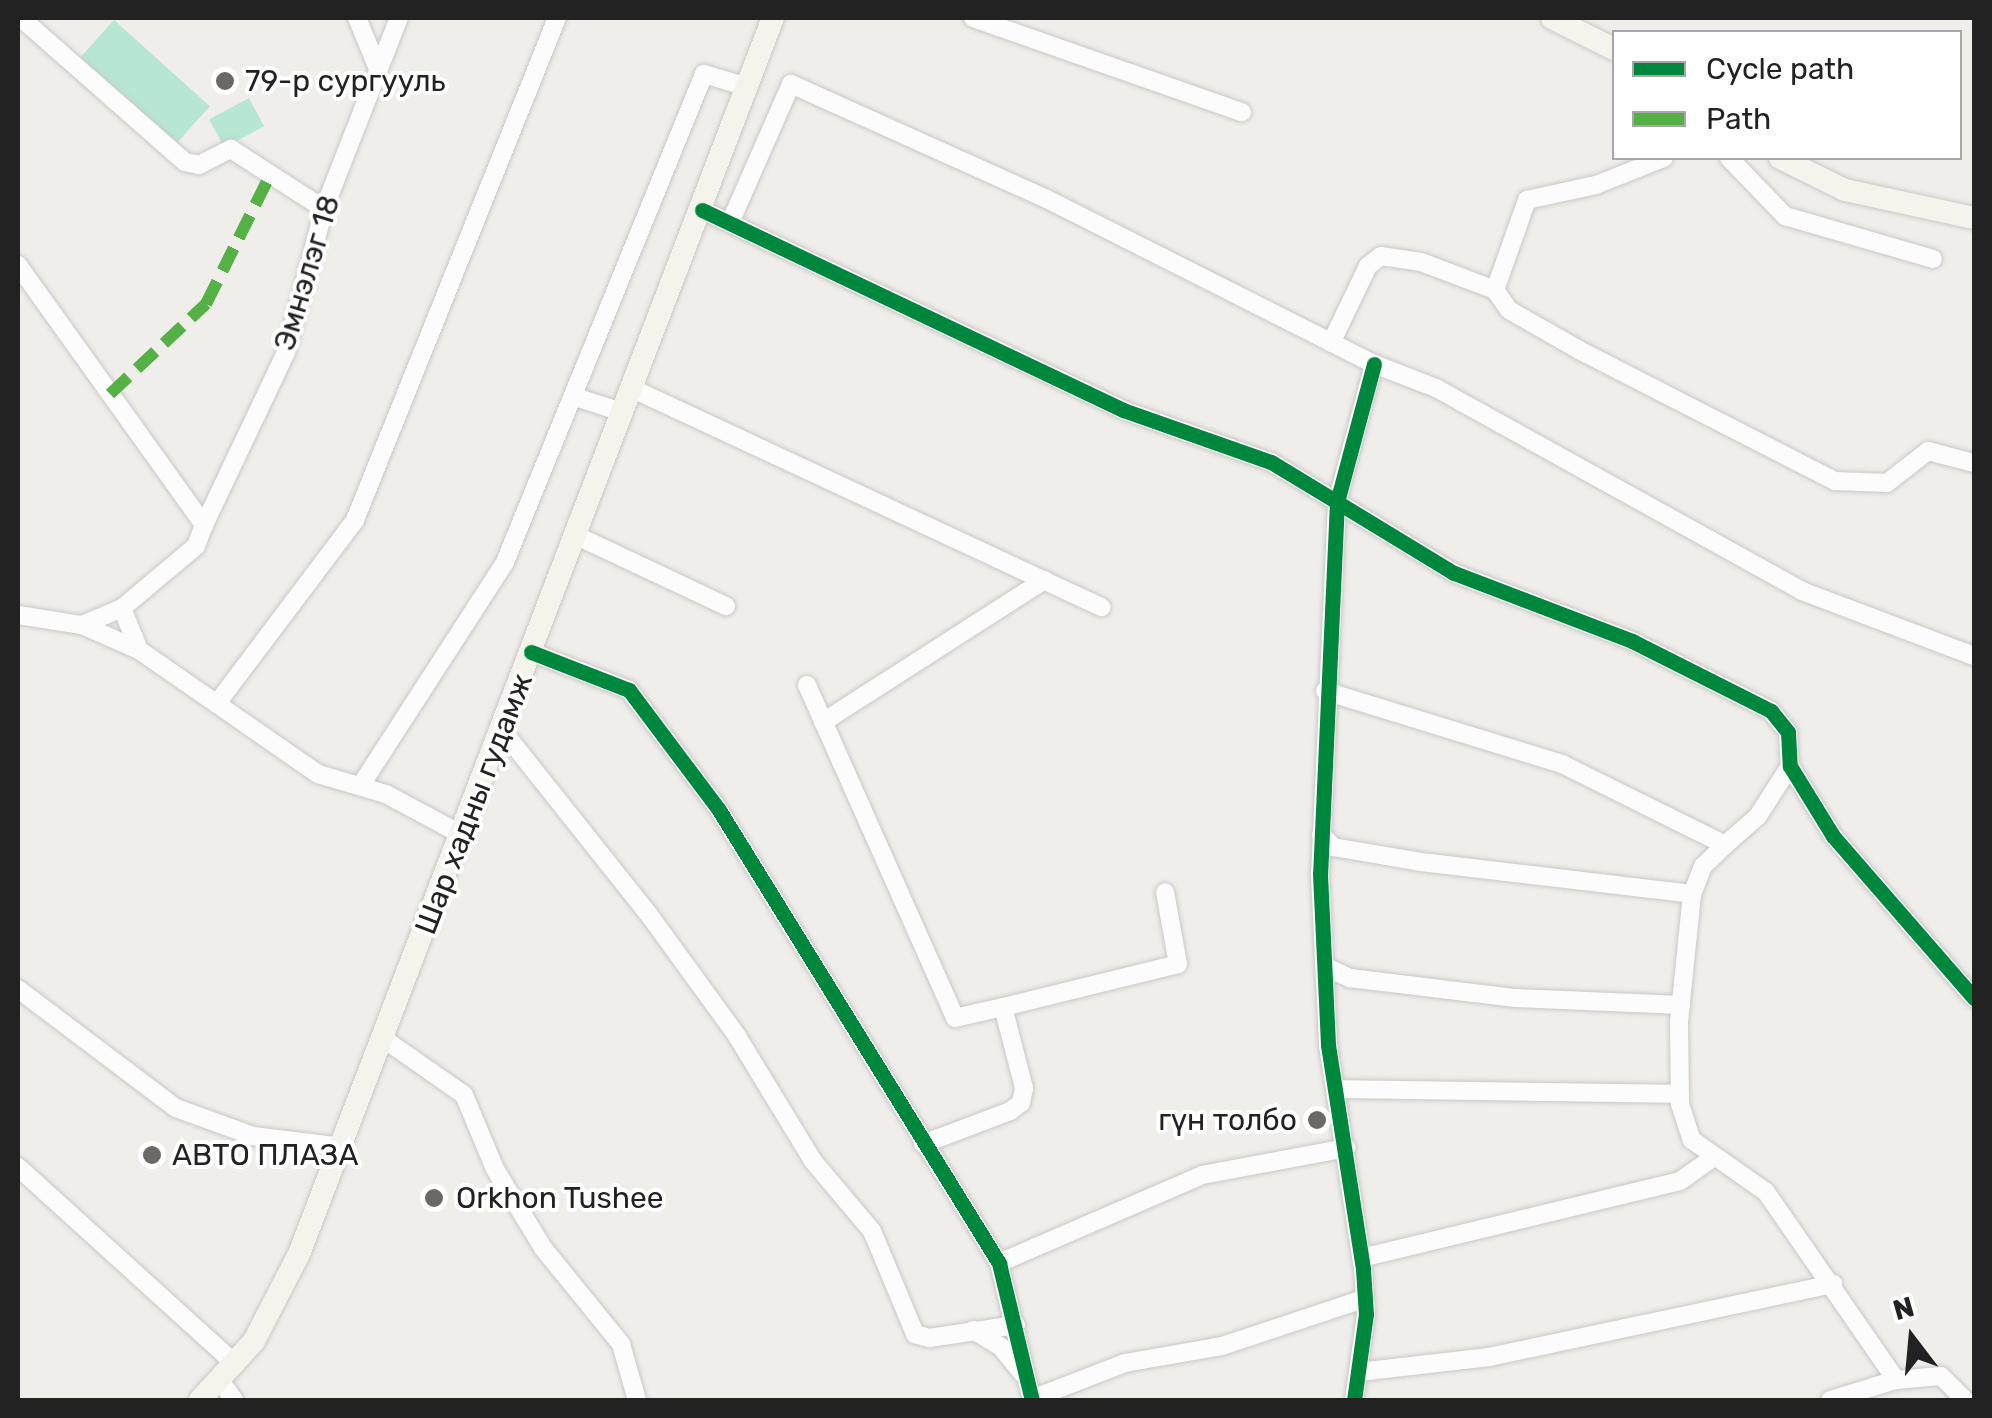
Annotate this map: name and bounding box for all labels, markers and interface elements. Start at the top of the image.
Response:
legend [1612,30,1962,160]
text: Cycle path [1706,51,1854,87]
place label: 79-р сургууль [245,63,446,99]
marker: 79-р сургууль [214,70,236,92]
text: Path [1706,101,1771,137]
street label: Эмнэлэг 18 [266,191,348,355]
street label: Шар хадны гудамж [408,669,540,939]
place label: гүн толбо [1158,1102,1297,1138]
marker: гүн толбо [1306,1109,1328,1131]
place label: АВТО ПЛАЗА [172,1137,359,1173]
marker: АВТО ПЛАЗА [141,1144,163,1166]
place label: Orkhon Tushee [456,1180,664,1216]
marker: Orkhon Tushee [421,1185,447,1211]
north arrow [1862,1288,1962,1388]
text: N [1889,1290,1918,1327]

